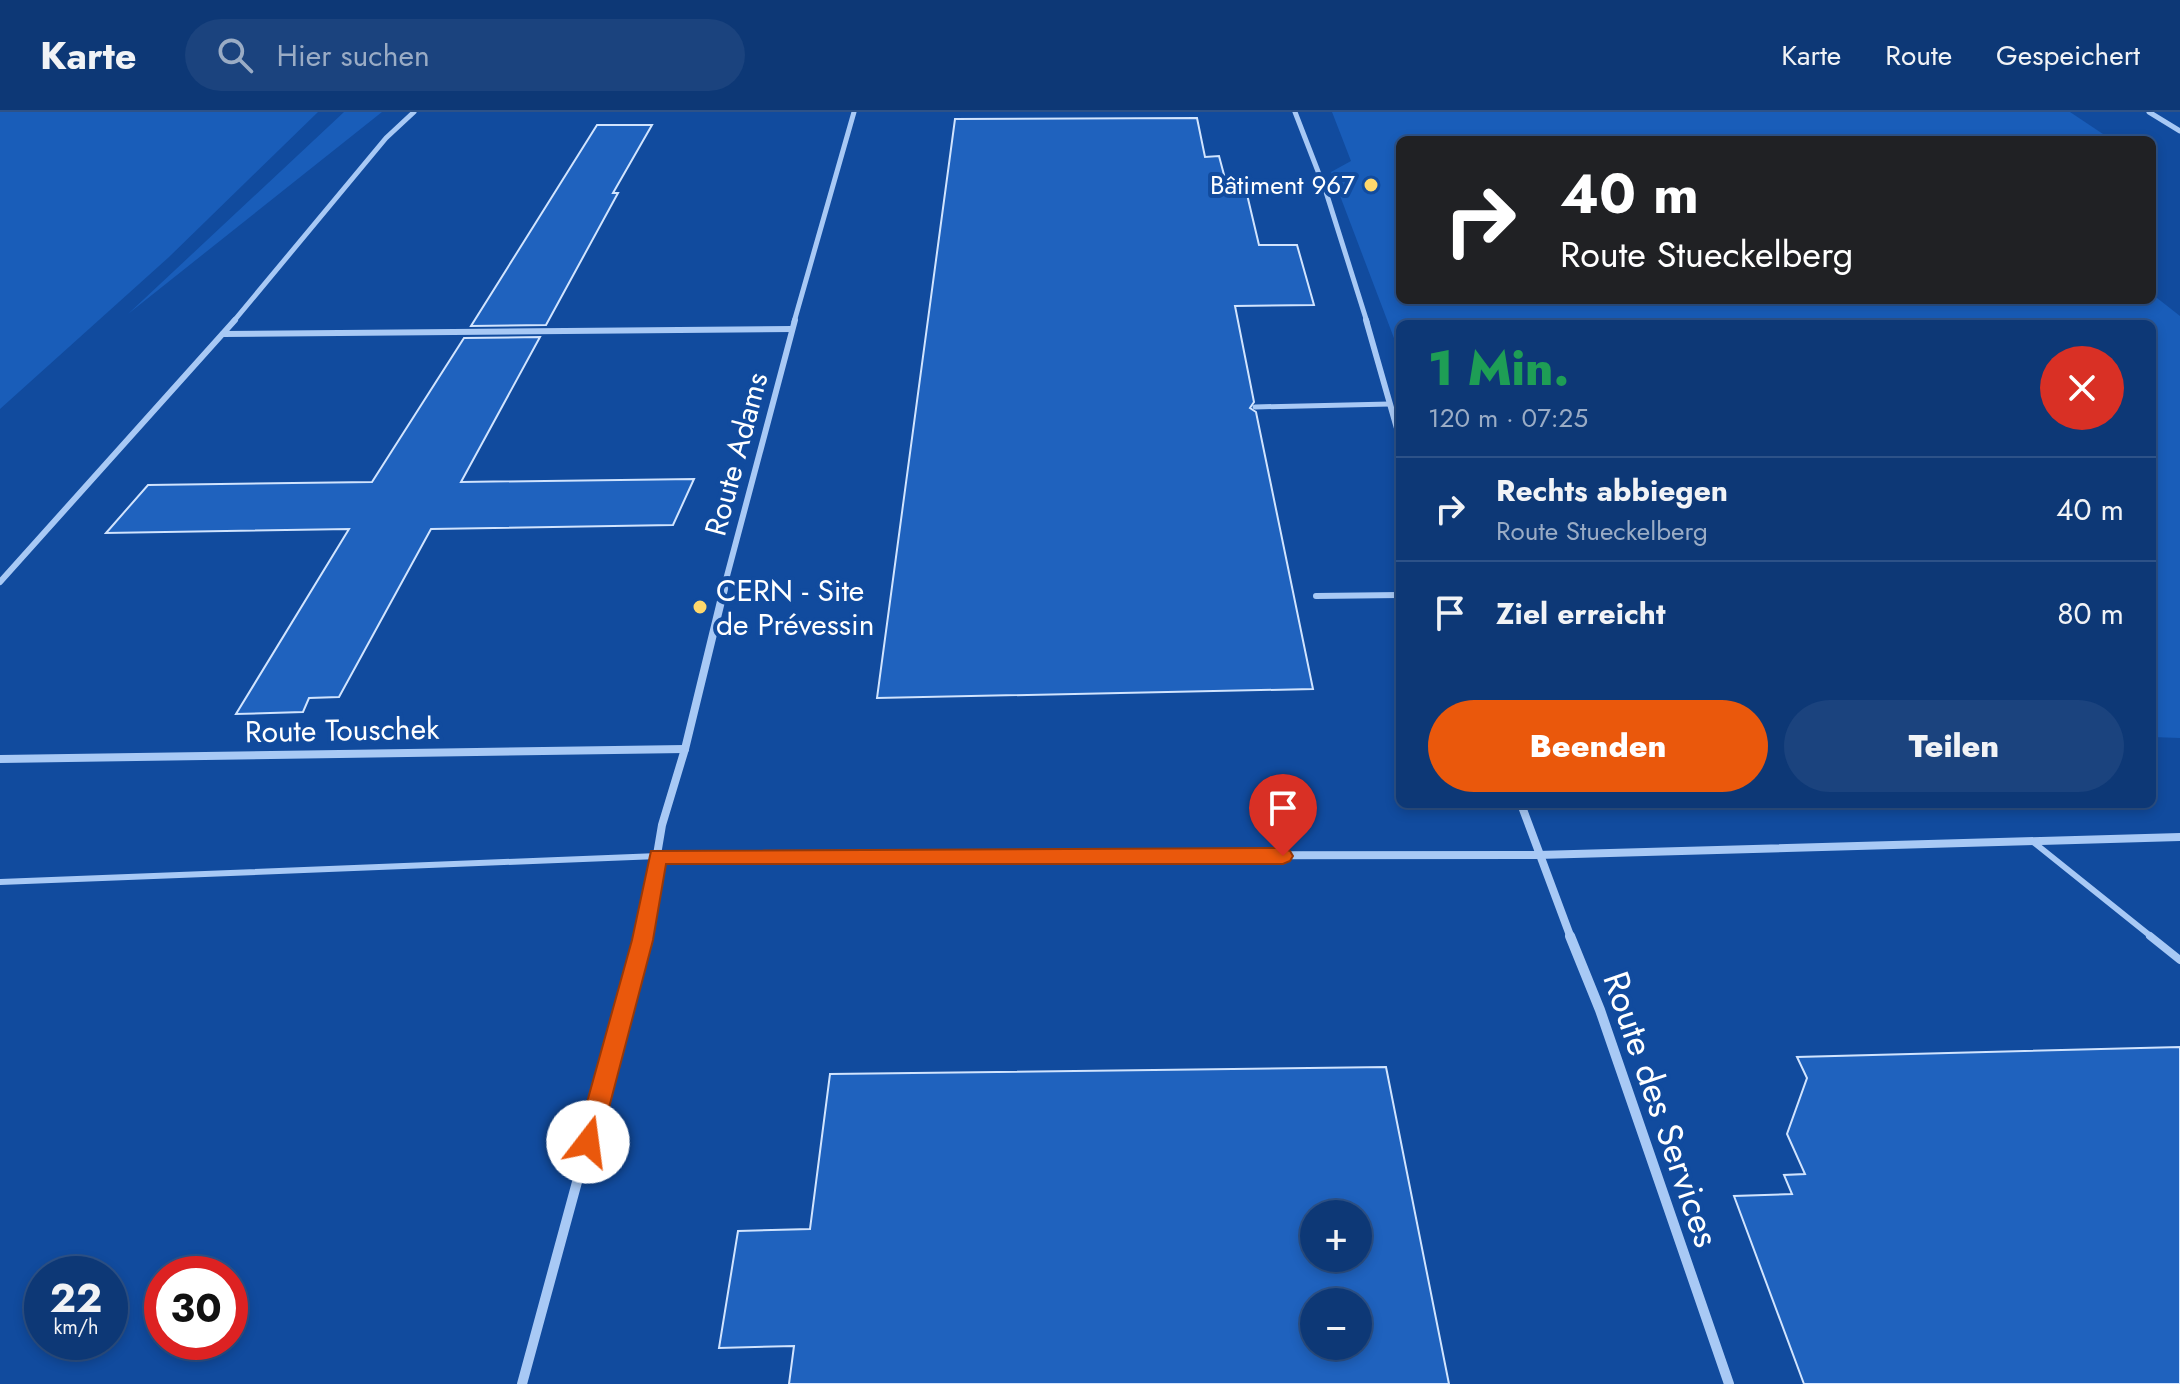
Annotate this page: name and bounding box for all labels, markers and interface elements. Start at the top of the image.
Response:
search box [185,19,745,91]
text: Karte [40,28,137,83]
icon: search [213,33,257,77]
text: Hier suchen [277,34,430,77]
text: Karte [1781,35,1841,76]
text: Route [1885,35,1952,76]
text: Gespeichert [1996,35,2140,76]
text: 40 m [1560,153,1699,234]
place label: Bâtiment 967 [1210,166,1355,204]
icon: right [1428,168,1532,272]
marker: Bâtiment 967 [1362,176,1380,194]
text: Route Stueckelberg [1560,228,1853,280]
text: 1 Min. [1428,334,1569,403]
button: close [2040,346,2124,430]
street label: Route Adams [694,368,778,540]
text: 120 m · 07:25 [1428,399,1588,437]
text: Rechts abbiegen [1496,469,1728,512]
icon: right [1428,487,1472,531]
text: 40 m [2056,488,2124,531]
text: Route Stueckelberg [1496,512,1708,550]
place label: CERN - Site de Prévessin [716,569,874,646]
icon: arrive [1428,591,1472,635]
text: Ziel erreicht [1496,592,1665,635]
text: 80 m [2057,592,2124,635]
marker: CERN - Site de Prévessin [691,598,709,616]
button: Beenden [1428,700,1768,792]
button: Teilen [1784,700,2124,792]
street label: Route Touschek [244,707,440,753]
pin [1249,774,1317,856]
icon: arrive [1261,786,1305,830]
street label: Route des Services [1590,964,1734,1254]
position arrow [546,1100,630,1184]
map controls [1300,1200,1372,1360]
button: + [1300,1200,1372,1272]
speed limit sign: 30 [144,1256,248,1360]
text: 22 [50,1269,102,1327]
button: − [1300,1288,1372,1360]
text: km/h [53,1313,99,1342]

